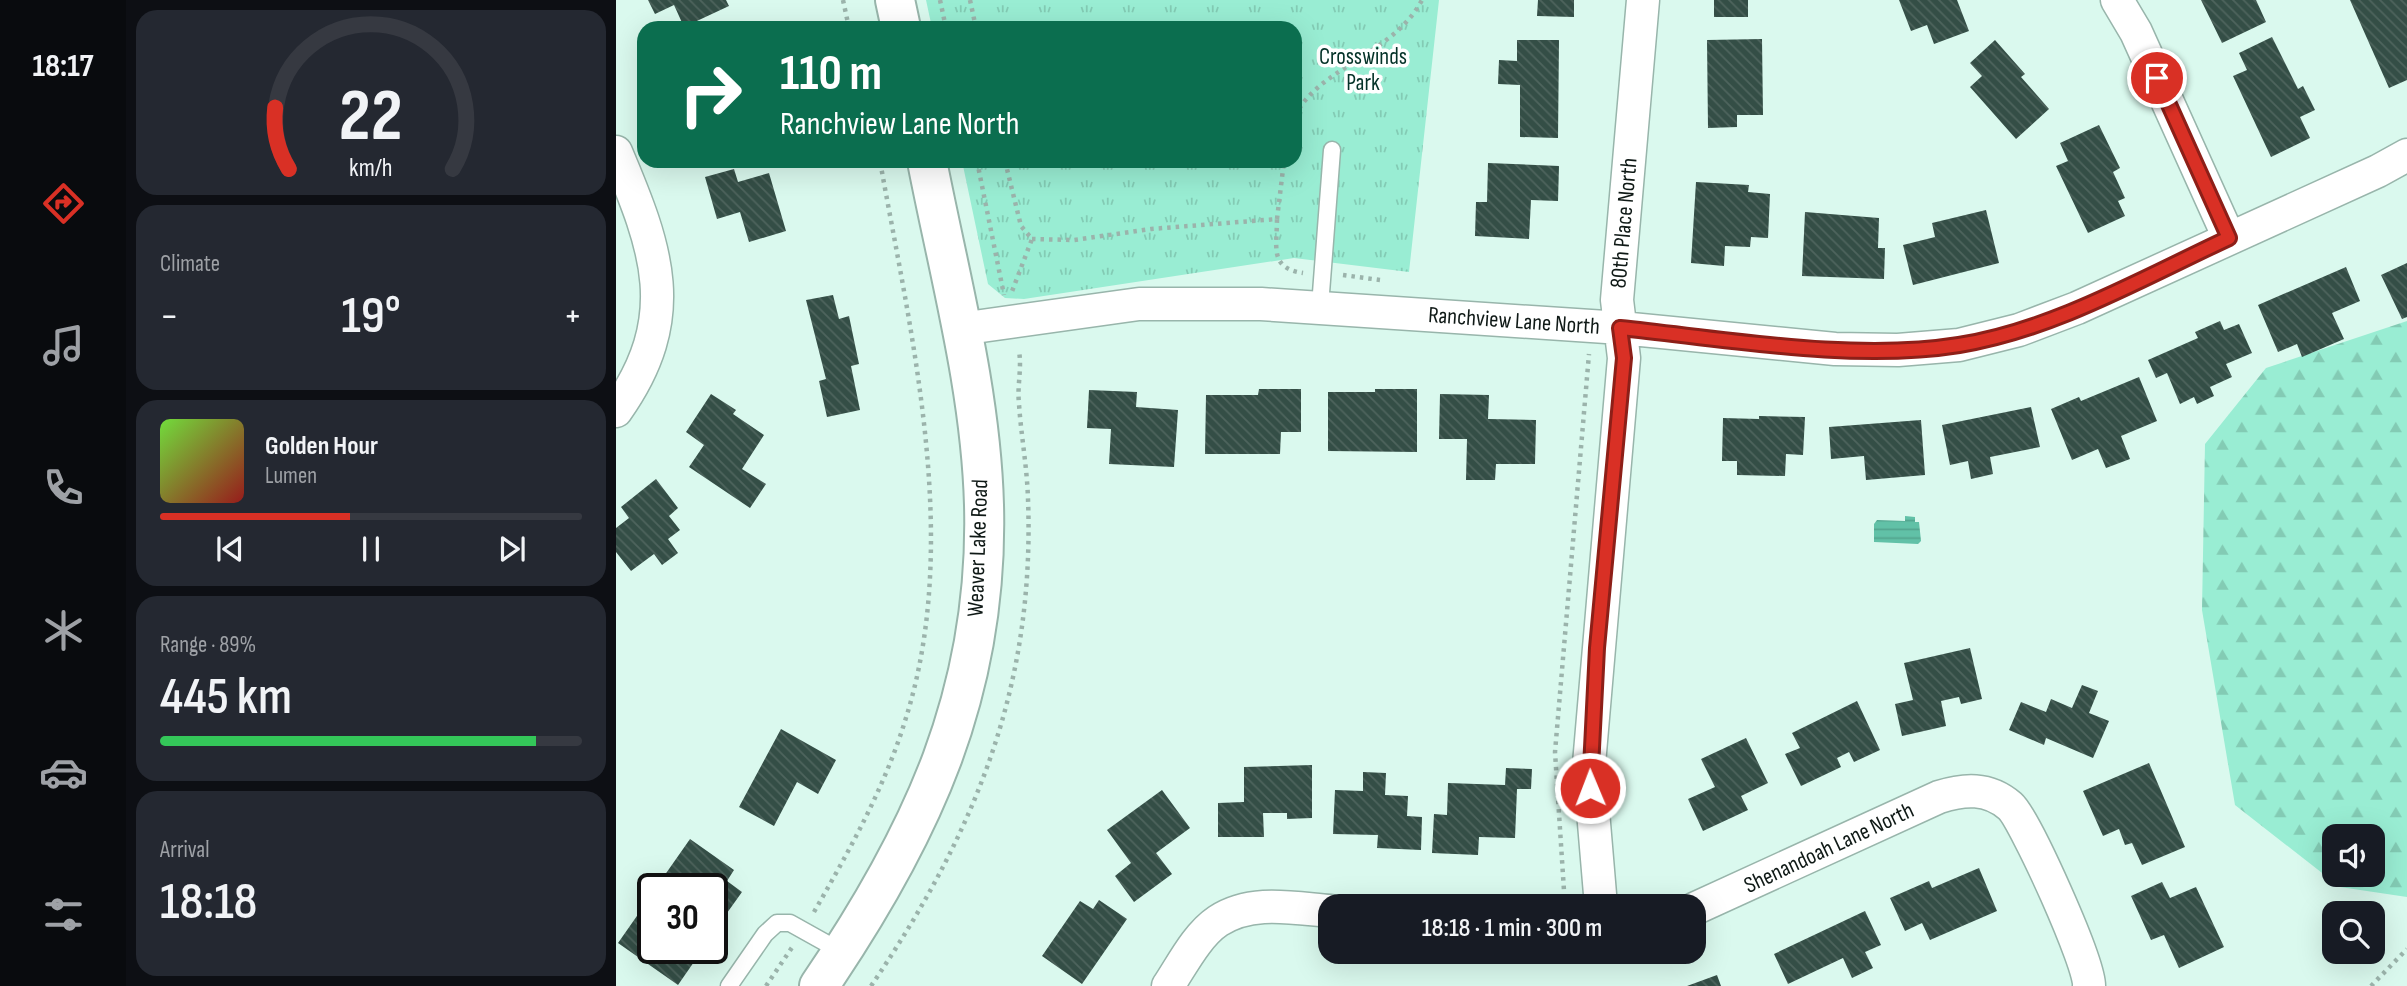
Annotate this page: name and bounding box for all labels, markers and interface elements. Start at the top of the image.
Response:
park label: Crosswinds Park [1319,43,1407,97]
text: 110 m [780,45,882,104]
text: 18:17 [32,47,94,86]
pin [2127,48,2187,108]
icon: right [665,49,756,140]
icon: arrive [2138,59,2176,97]
text: 22 [339,73,403,161]
text: Ranchview Lane North [780,105,1019,144]
text: km/h [349,152,393,183]
street label: 80th Place North [1604,157,1644,289]
icon: directions [39,179,88,228]
text: Climate [160,250,220,278]
text: 19° [341,285,401,348]
text: − [160,294,179,339]
text: + [563,294,582,339]
street label: Ranchview Lane North [1427,301,1601,341]
icon: music [39,321,88,370]
text: Golden Hour [265,431,378,462]
text: Lumen [265,462,317,490]
icon: phone [39,463,88,512]
street label: Weaver Lake Road [962,479,994,617]
icon: previous [211,530,249,568]
icon: pause [352,530,390,568]
icon: next [493,530,531,568]
icon: climate [39,606,88,655]
text: Range · 89% [160,631,256,659]
text: 445 km [160,666,292,729]
icon: car [39,748,88,797]
position arrow [1553,751,1627,825]
street label: Shenandoah Lane North [1740,796,1918,900]
map controls [2322,824,2385,964]
button: sound [2322,824,2385,887]
text: Arrival [160,836,209,864]
text: 18:18 [160,871,257,934]
speed limit sign: 30 [637,873,728,964]
icon: filters [39,890,88,939]
button: search [2322,901,2385,964]
text: 18:18 · 1 min · 300 m [1422,913,1602,944]

